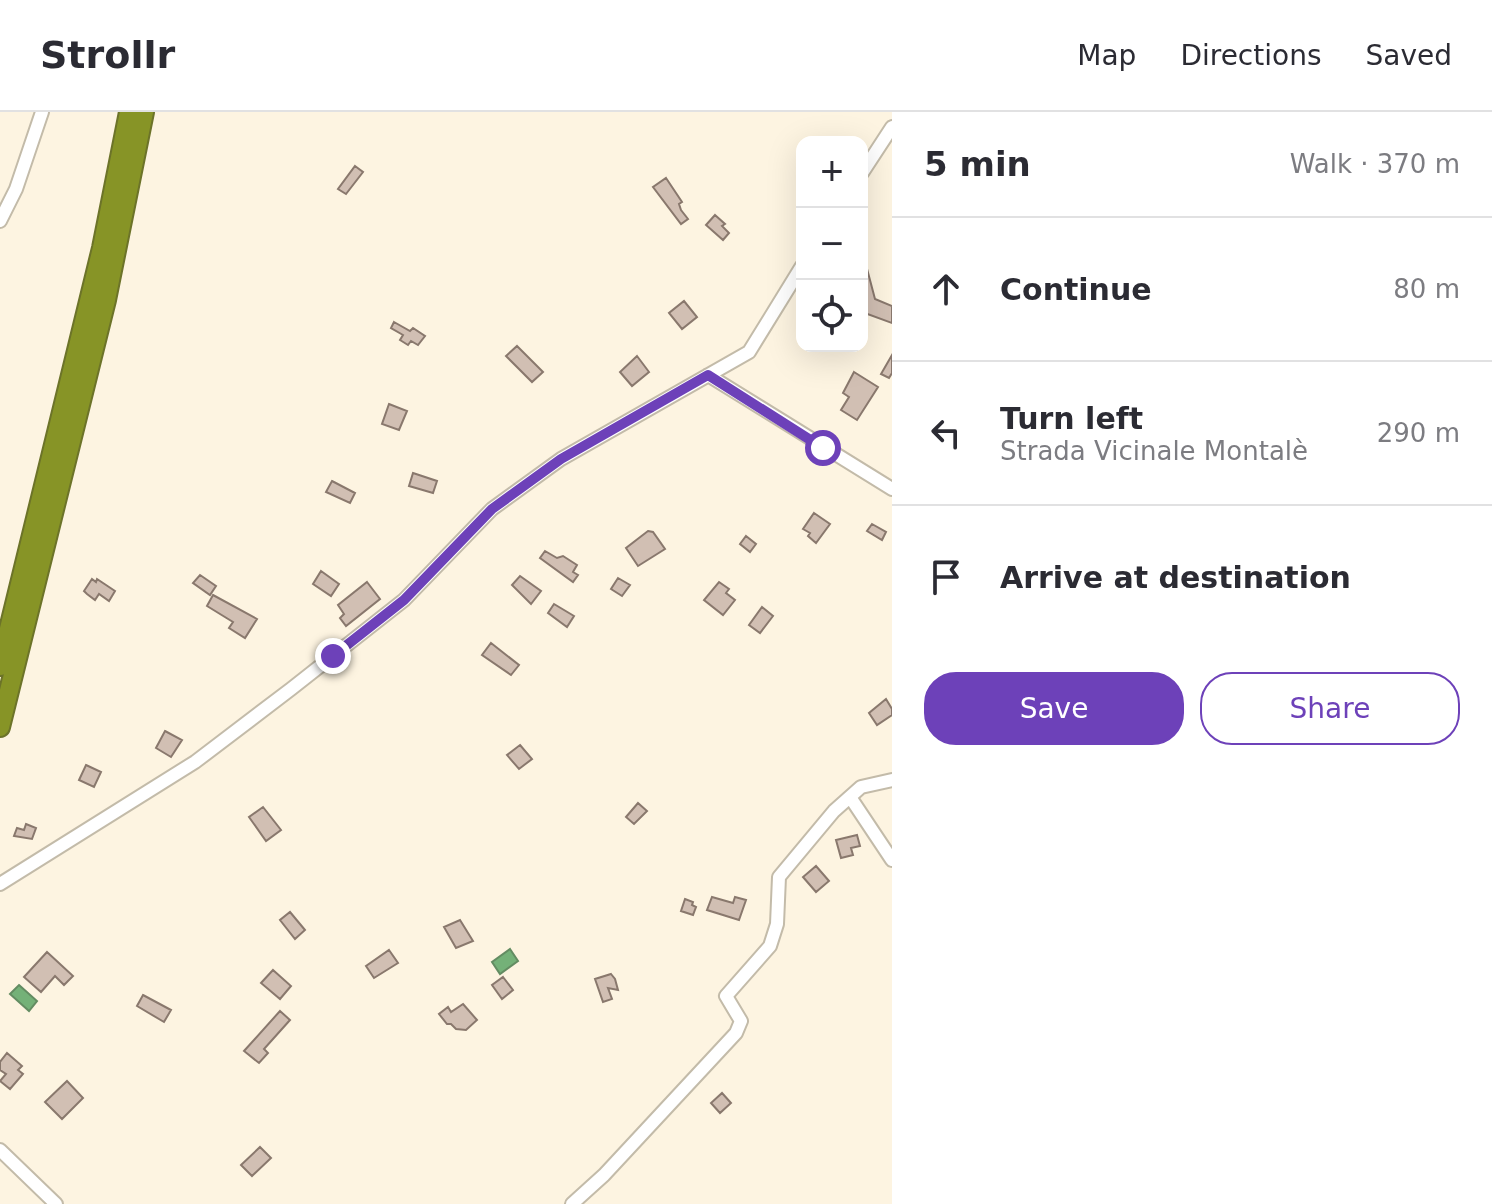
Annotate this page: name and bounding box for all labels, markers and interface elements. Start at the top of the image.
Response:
text: Strollr [40,33,175,77]
text: Map [1077,39,1136,72]
text: Directions [1180,39,1321,72]
text: Saved [1365,39,1452,72]
map controls [796,136,868,352]
button: + [796,136,868,208]
text: 5 min [924,144,1031,184]
text: Walk · 370 m [1290,149,1460,179]
button: − [796,208,868,280]
icon: ahead [924,267,968,311]
text: Continue [1000,272,1152,307]
text: 80 m [1393,274,1460,304]
button: locate [796,280,868,352]
text: Turn left [1000,401,1143,436]
icon: left [924,411,968,455]
text: 290 m [1377,418,1460,448]
route start [805,430,841,466]
text: Strada Vicinale Montalè [1000,436,1308,466]
icon: arrive [924,555,968,599]
text: Arrive at destination [1000,560,1351,595]
route end [315,638,351,674]
button: Save [924,672,1184,745]
button: Share [1200,672,1460,745]

